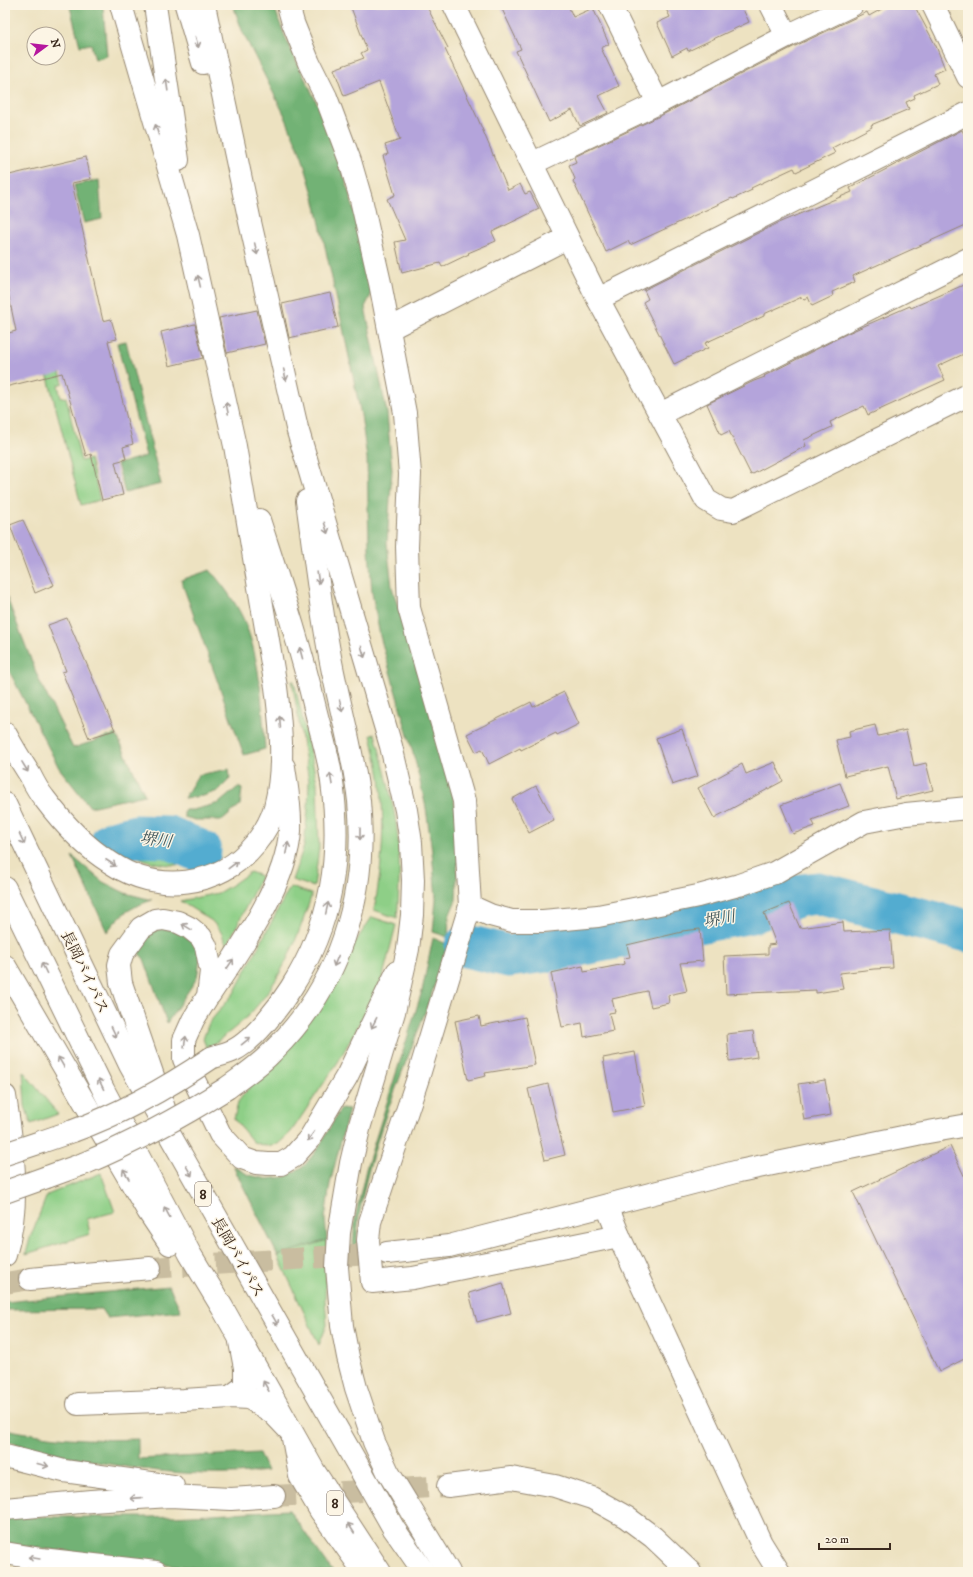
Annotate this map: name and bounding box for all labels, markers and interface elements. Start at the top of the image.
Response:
north arrow [26,26,66,66]
one-way arrow [194,36,201,49]
text: N [47,37,63,50]
one-way arrow [163,79,171,92]
one-way arrow [153,124,160,137]
one-way arrow [252,242,260,255]
one-way arrow [195,275,202,288]
one-way arrow [281,369,289,382]
one-way arrow [223,402,231,415]
one-way arrow [323,521,330,534]
one-way arrow [314,571,322,584]
one-way arrow [360,646,367,659]
one-way arrow [297,647,305,660]
one-way arrow [337,699,345,712]
one-way arrow [277,716,284,729]
one-way arrow [21,761,29,773]
one-way arrow [327,773,335,786]
one-way arrow [356,827,364,840]
water label: 堺川 [139,828,175,852]
one-way arrow [19,833,26,845]
one-way arrow [283,842,291,855]
one-way arrow [105,859,116,867]
one-way arrow [227,860,238,869]
one-way arrow [323,902,331,915]
water label: 堺川 [702,906,739,932]
one-way arrow [181,922,193,930]
street label: 長岡バイパス [56,928,113,1017]
one-way arrow [332,954,339,966]
one-way arrow [226,958,234,970]
one-way arrow [40,962,47,974]
one-way arrow [370,1017,377,1029]
one-way arrow [111,1026,118,1038]
one-way arrow [181,1035,189,1048]
one-way arrow [240,1037,251,1045]
one-way arrow [56,1056,64,1068]
one-way arrow [97,1079,104,1091]
one-way arrow [307,1131,315,1142]
one-way arrow [186,1165,194,1177]
one-way arrow [122,1168,130,1180]
road number: 8 [195,1182,211,1206]
one-way arrow [163,1207,170,1219]
street label: 長岡バイパス [207,1214,268,1301]
one-way arrow [271,1314,279,1326]
one-way arrow [262,1380,269,1392]
one-way arrow [36,1462,49,1470]
road number: 8 [327,1491,343,1515]
one-way arrow [130,1494,143,1501]
one-way arrow [347,1522,356,1533]
scale bar [819,1525,890,1551]
text: 20 m [825,1532,849,1547]
one-way arrow [28,1553,41,1561]

